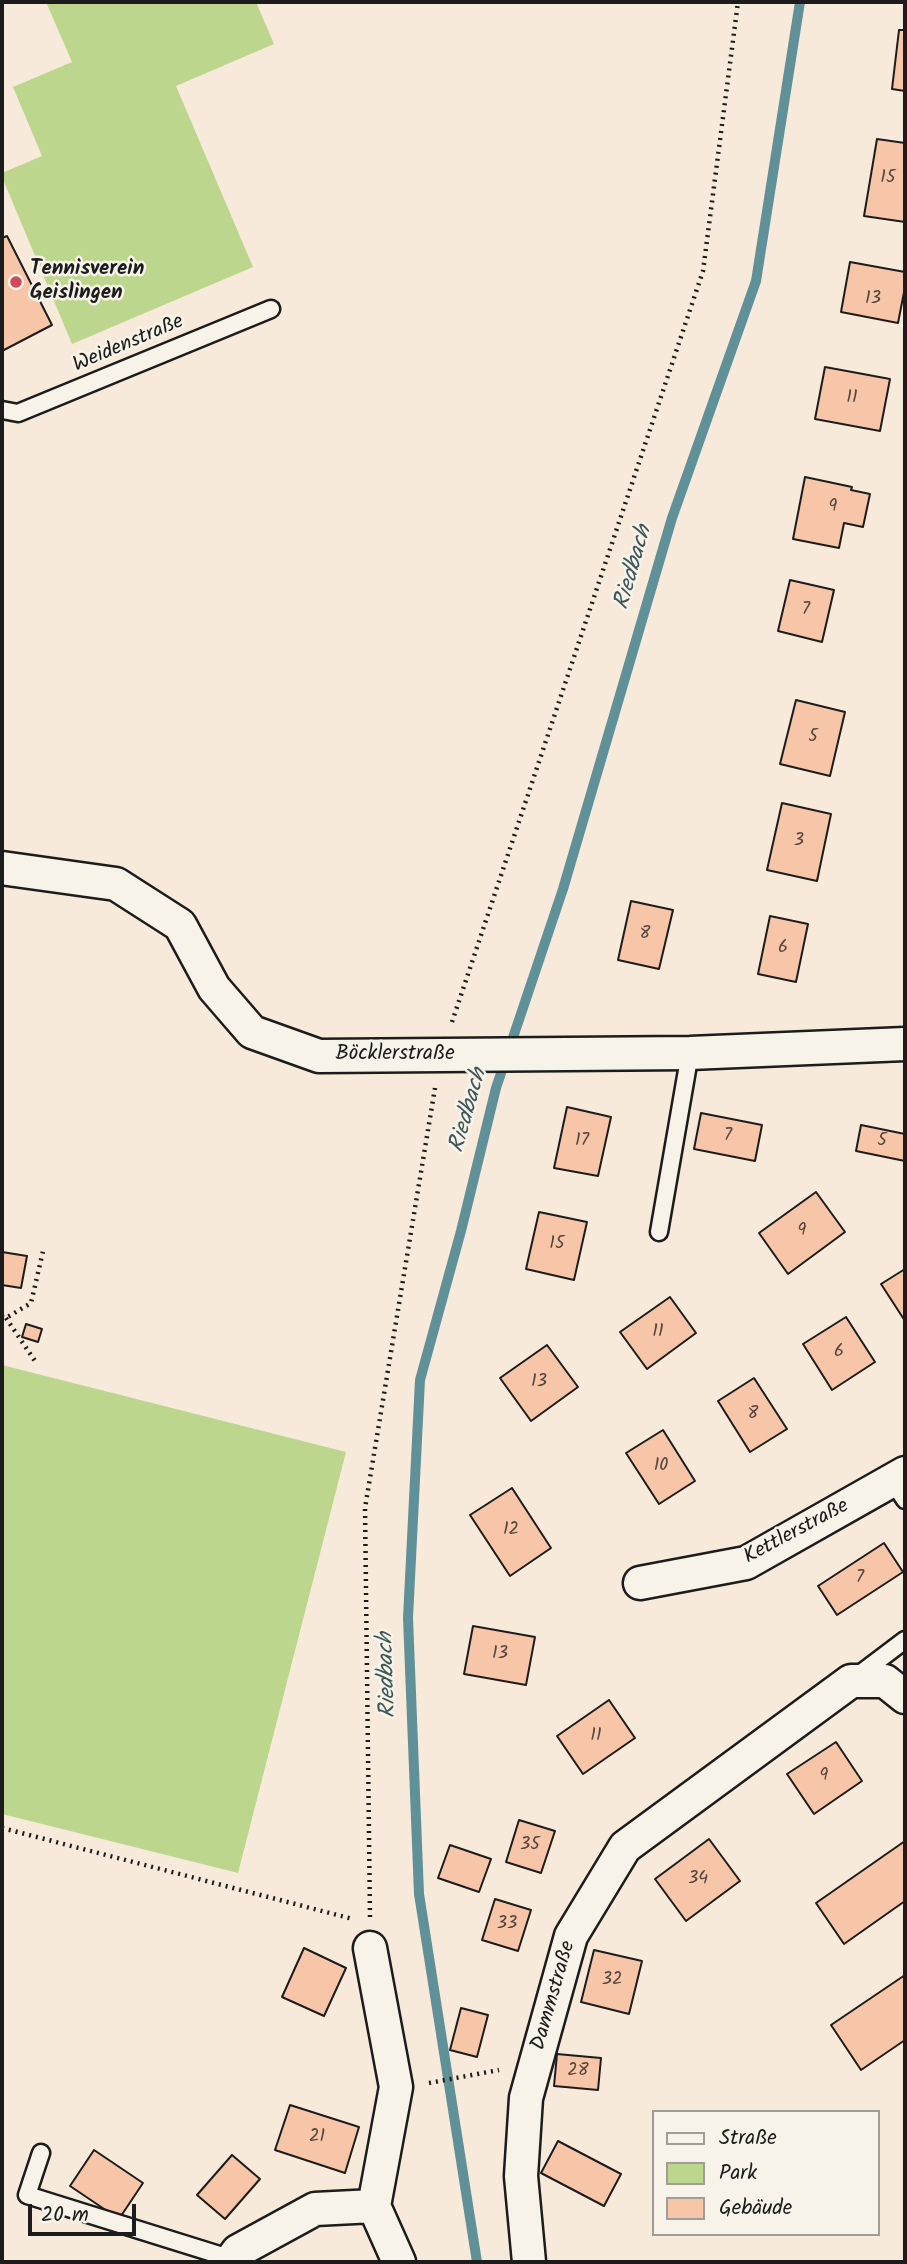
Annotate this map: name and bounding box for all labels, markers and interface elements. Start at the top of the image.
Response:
house number: 15 [880,168,896,190]
place label: Tennisverein Geislingen [30,257,144,307]
marker: Tennisverein Geislingen [8,274,24,290]
house number: 13 [865,289,881,311]
street label: Weidenstraße [70,310,188,380]
house number: 11 [846,388,858,410]
house number: 9 [829,497,837,519]
water label: Riedbach [610,523,660,613]
house number: 7 [802,600,810,622]
house number: 5 [808,727,818,749]
house number: 3 [794,831,804,853]
house number: 8 [640,924,650,946]
house number: 6 [778,938,788,960]
street label: Böcklerstraße [335,1042,455,1068]
water label: Riedbach [445,1066,495,1156]
house number: 7 [724,1126,732,1148]
house number: 17 [575,1131,589,1153]
house number: 5 [877,1131,887,1153]
house number: 9 [798,1221,806,1243]
house number: 15 [549,1234,565,1256]
house number: 11 [652,1322,664,1344]
house number: 6 [834,1342,844,1364]
house number: 13 [531,1372,547,1394]
house number: 8 [748,1404,758,1426]
house number: 10 [654,1456,668,1478]
street label: Kettlerstraße [740,1495,854,1571]
house number: 12 [503,1520,519,1542]
house number: 7 [856,1568,864,1590]
water label: Riedbach [374,1631,404,1719]
house number: 13 [492,1644,508,1666]
house number: 11 [590,1726,602,1748]
house number: 9 [820,1766,828,1788]
house number: 35 [520,1835,540,1857]
house number: 34 [688,1869,708,1891]
house number: 33 [497,1914,517,1936]
street label: Dammstraße [527,1938,583,2054]
house number: 32 [602,1970,622,1992]
house number: 28 [567,2061,589,2083]
legend [652,2110,879,2236]
text: Straße [719,2122,777,2155]
house number: 21 [309,2127,325,2149]
text: Park [719,2157,757,2190]
scale bar [32,2190,140,2234]
text: Gebäude [719,2192,792,2225]
text: 20 m [41,2199,89,2232]

